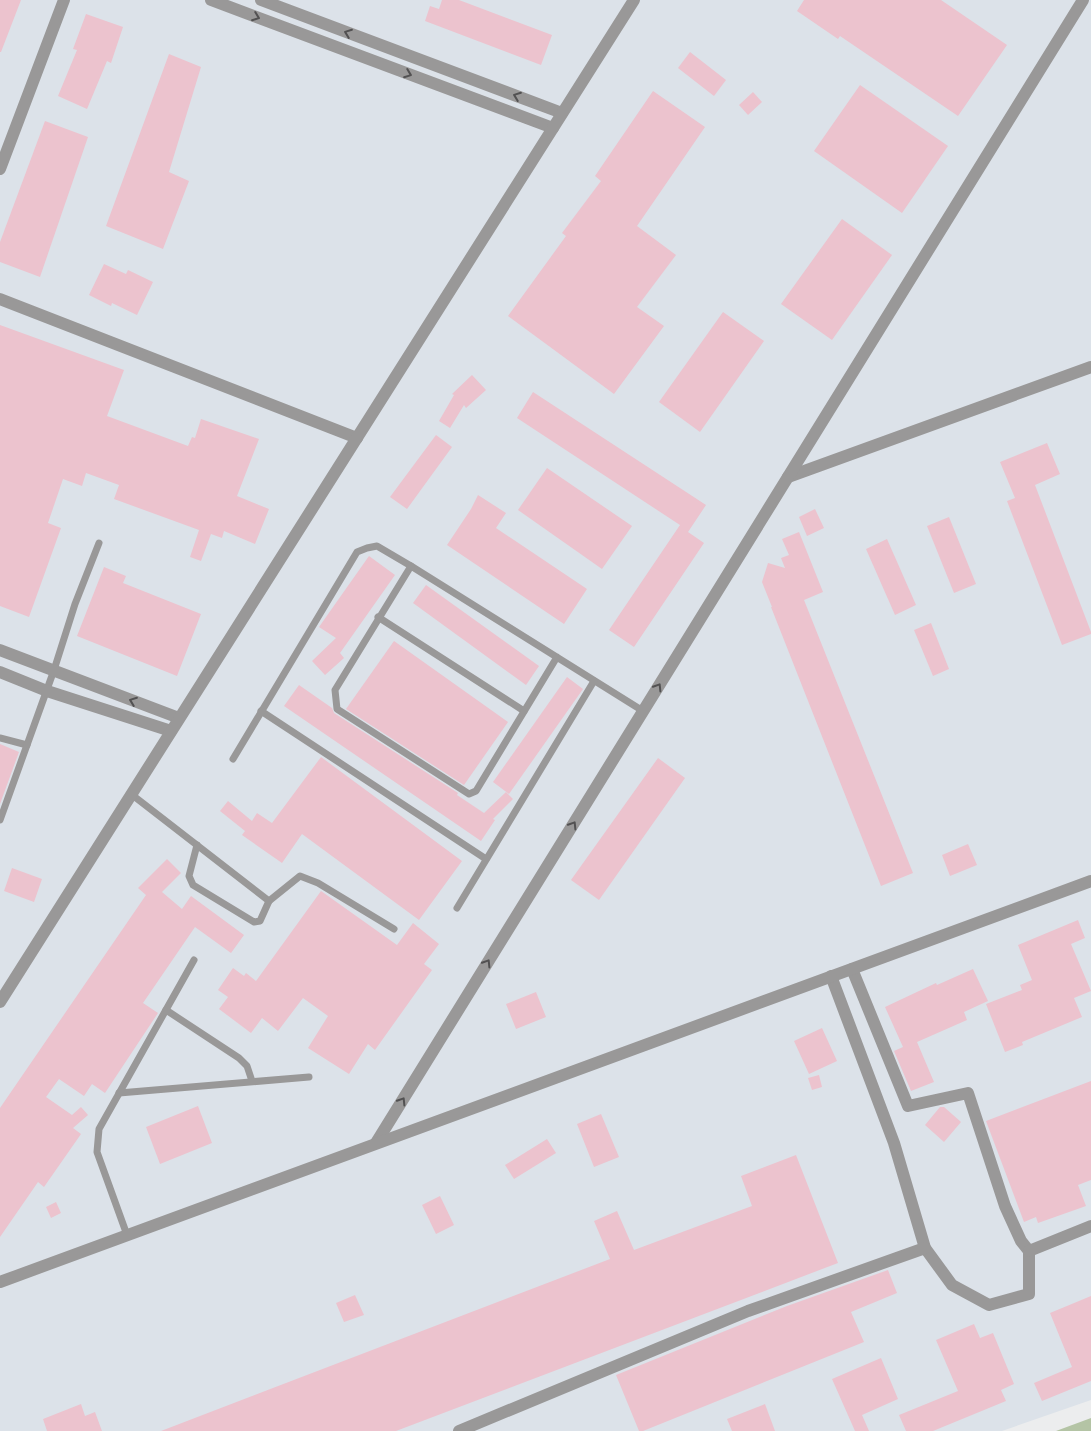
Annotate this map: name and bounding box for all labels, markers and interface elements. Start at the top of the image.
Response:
one-way arrow [252,11,260,21]
one-way arrow [344,29,353,39]
one-way arrow [404,68,412,78]
one-way arrow [513,92,521,102]
one-way arrow [652,683,662,692]
one-way arrow [130,697,138,707]
one-way arrow [566,822,576,831]
one-way arrow [481,960,491,969]
one-way arrow [396,1098,405,1107]

